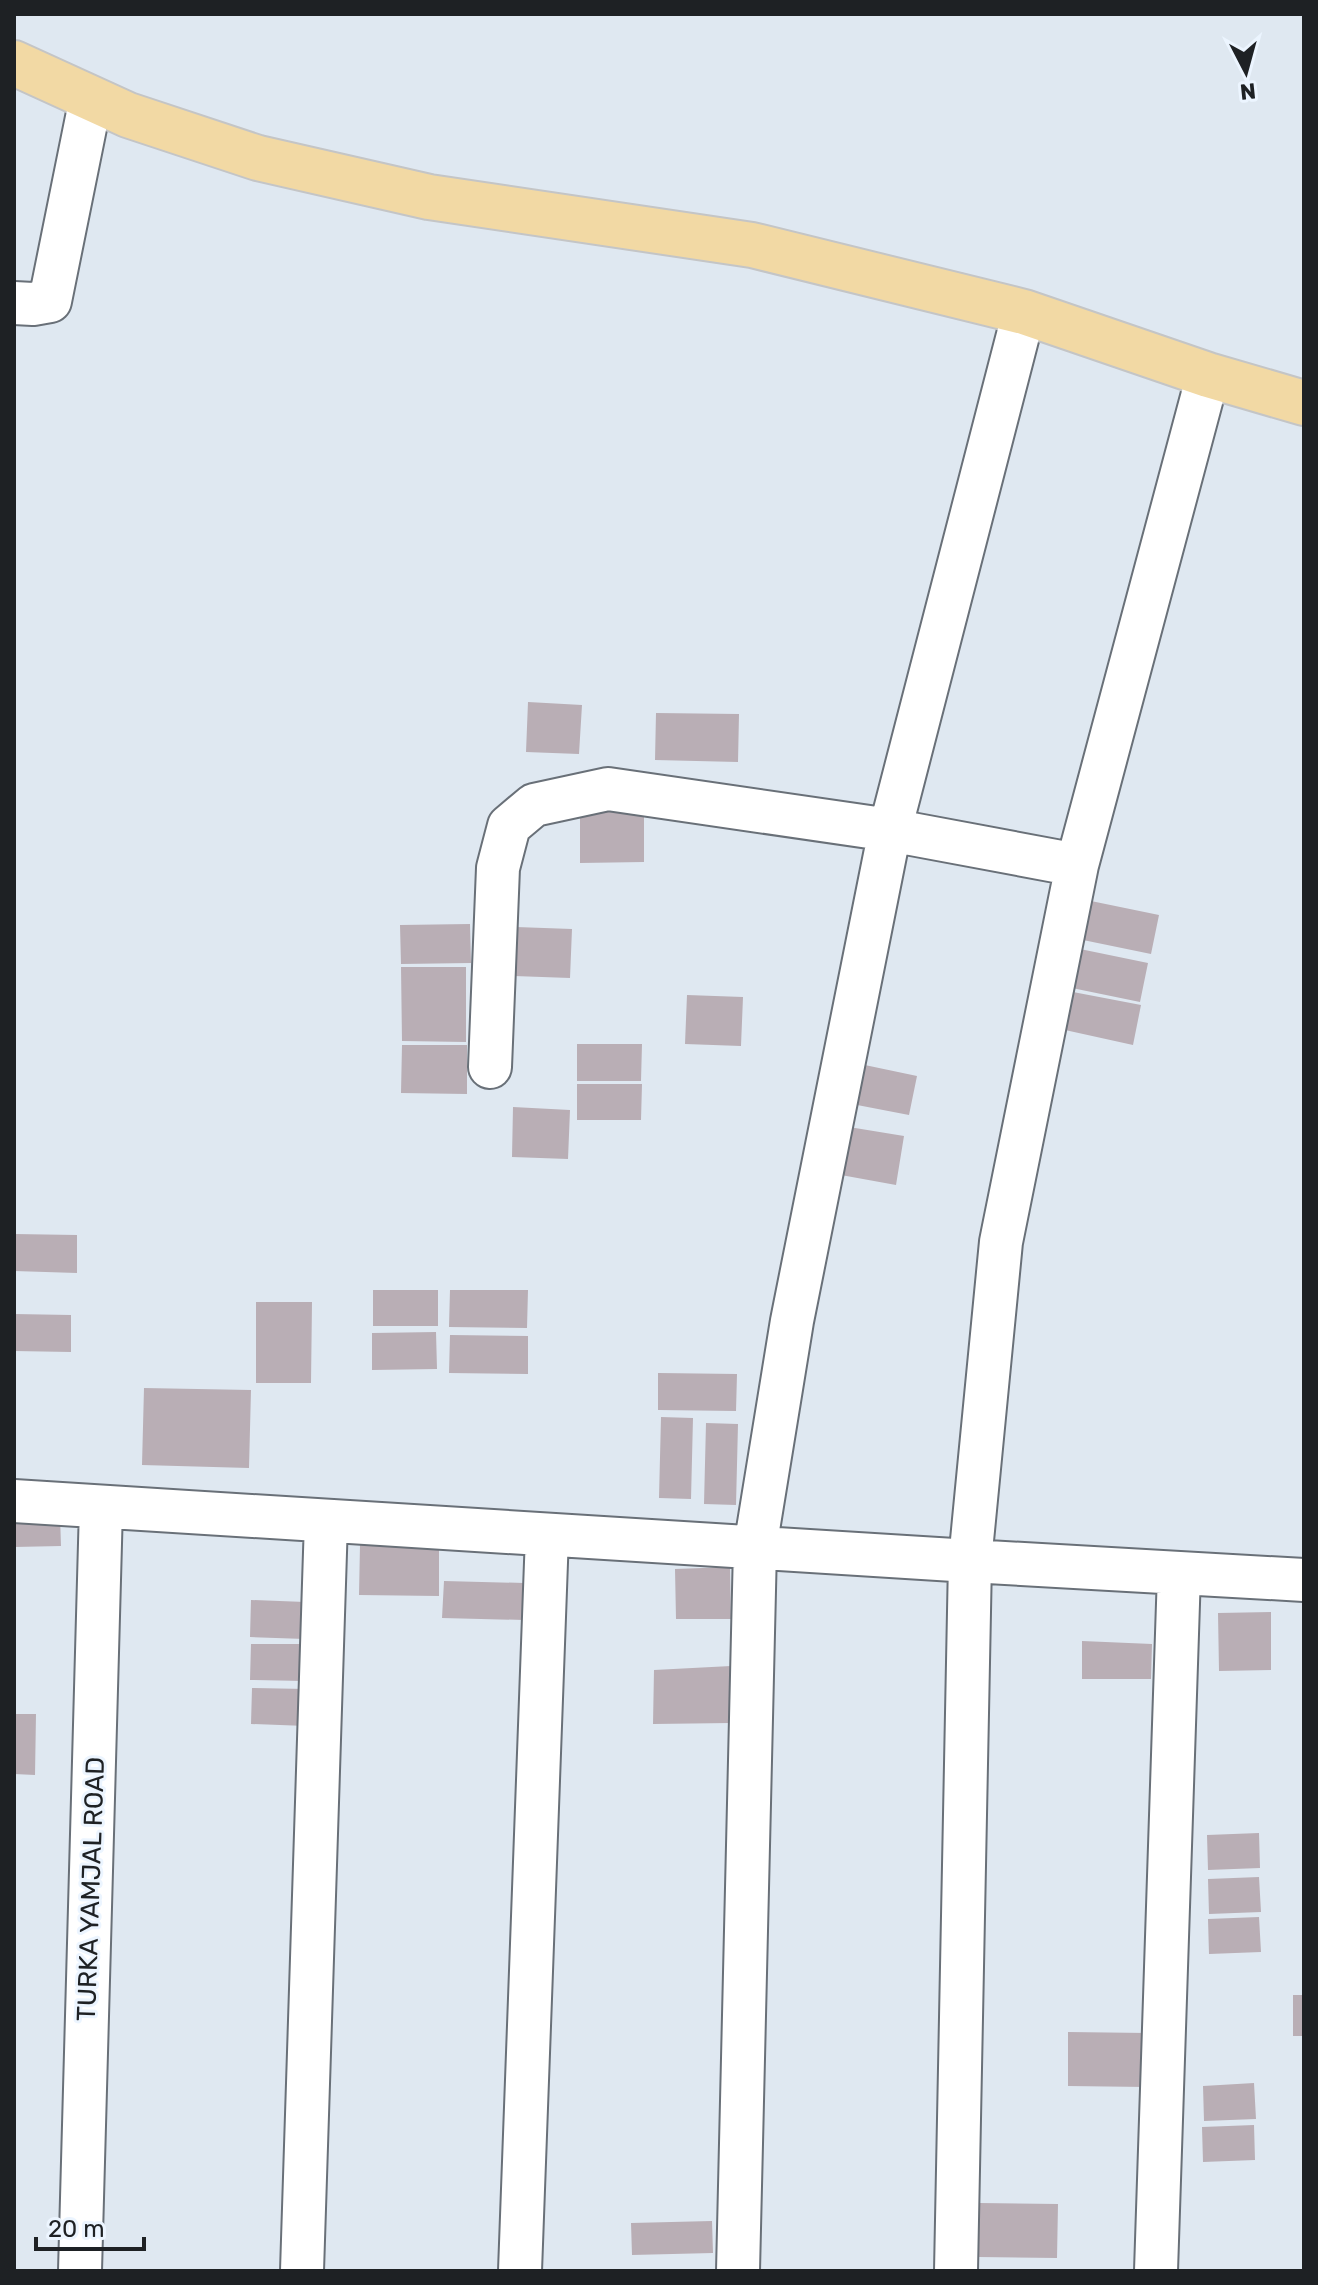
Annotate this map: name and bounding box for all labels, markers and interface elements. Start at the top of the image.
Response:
north arrow [1206,32,1286,112]
text: N [1239,77,1257,106]
street label: TURKA YAMJAL ROAD [71,1756,111,2022]
scale bar [36,2201,144,2251]
text: 20 m [48,2215,105,2243]

